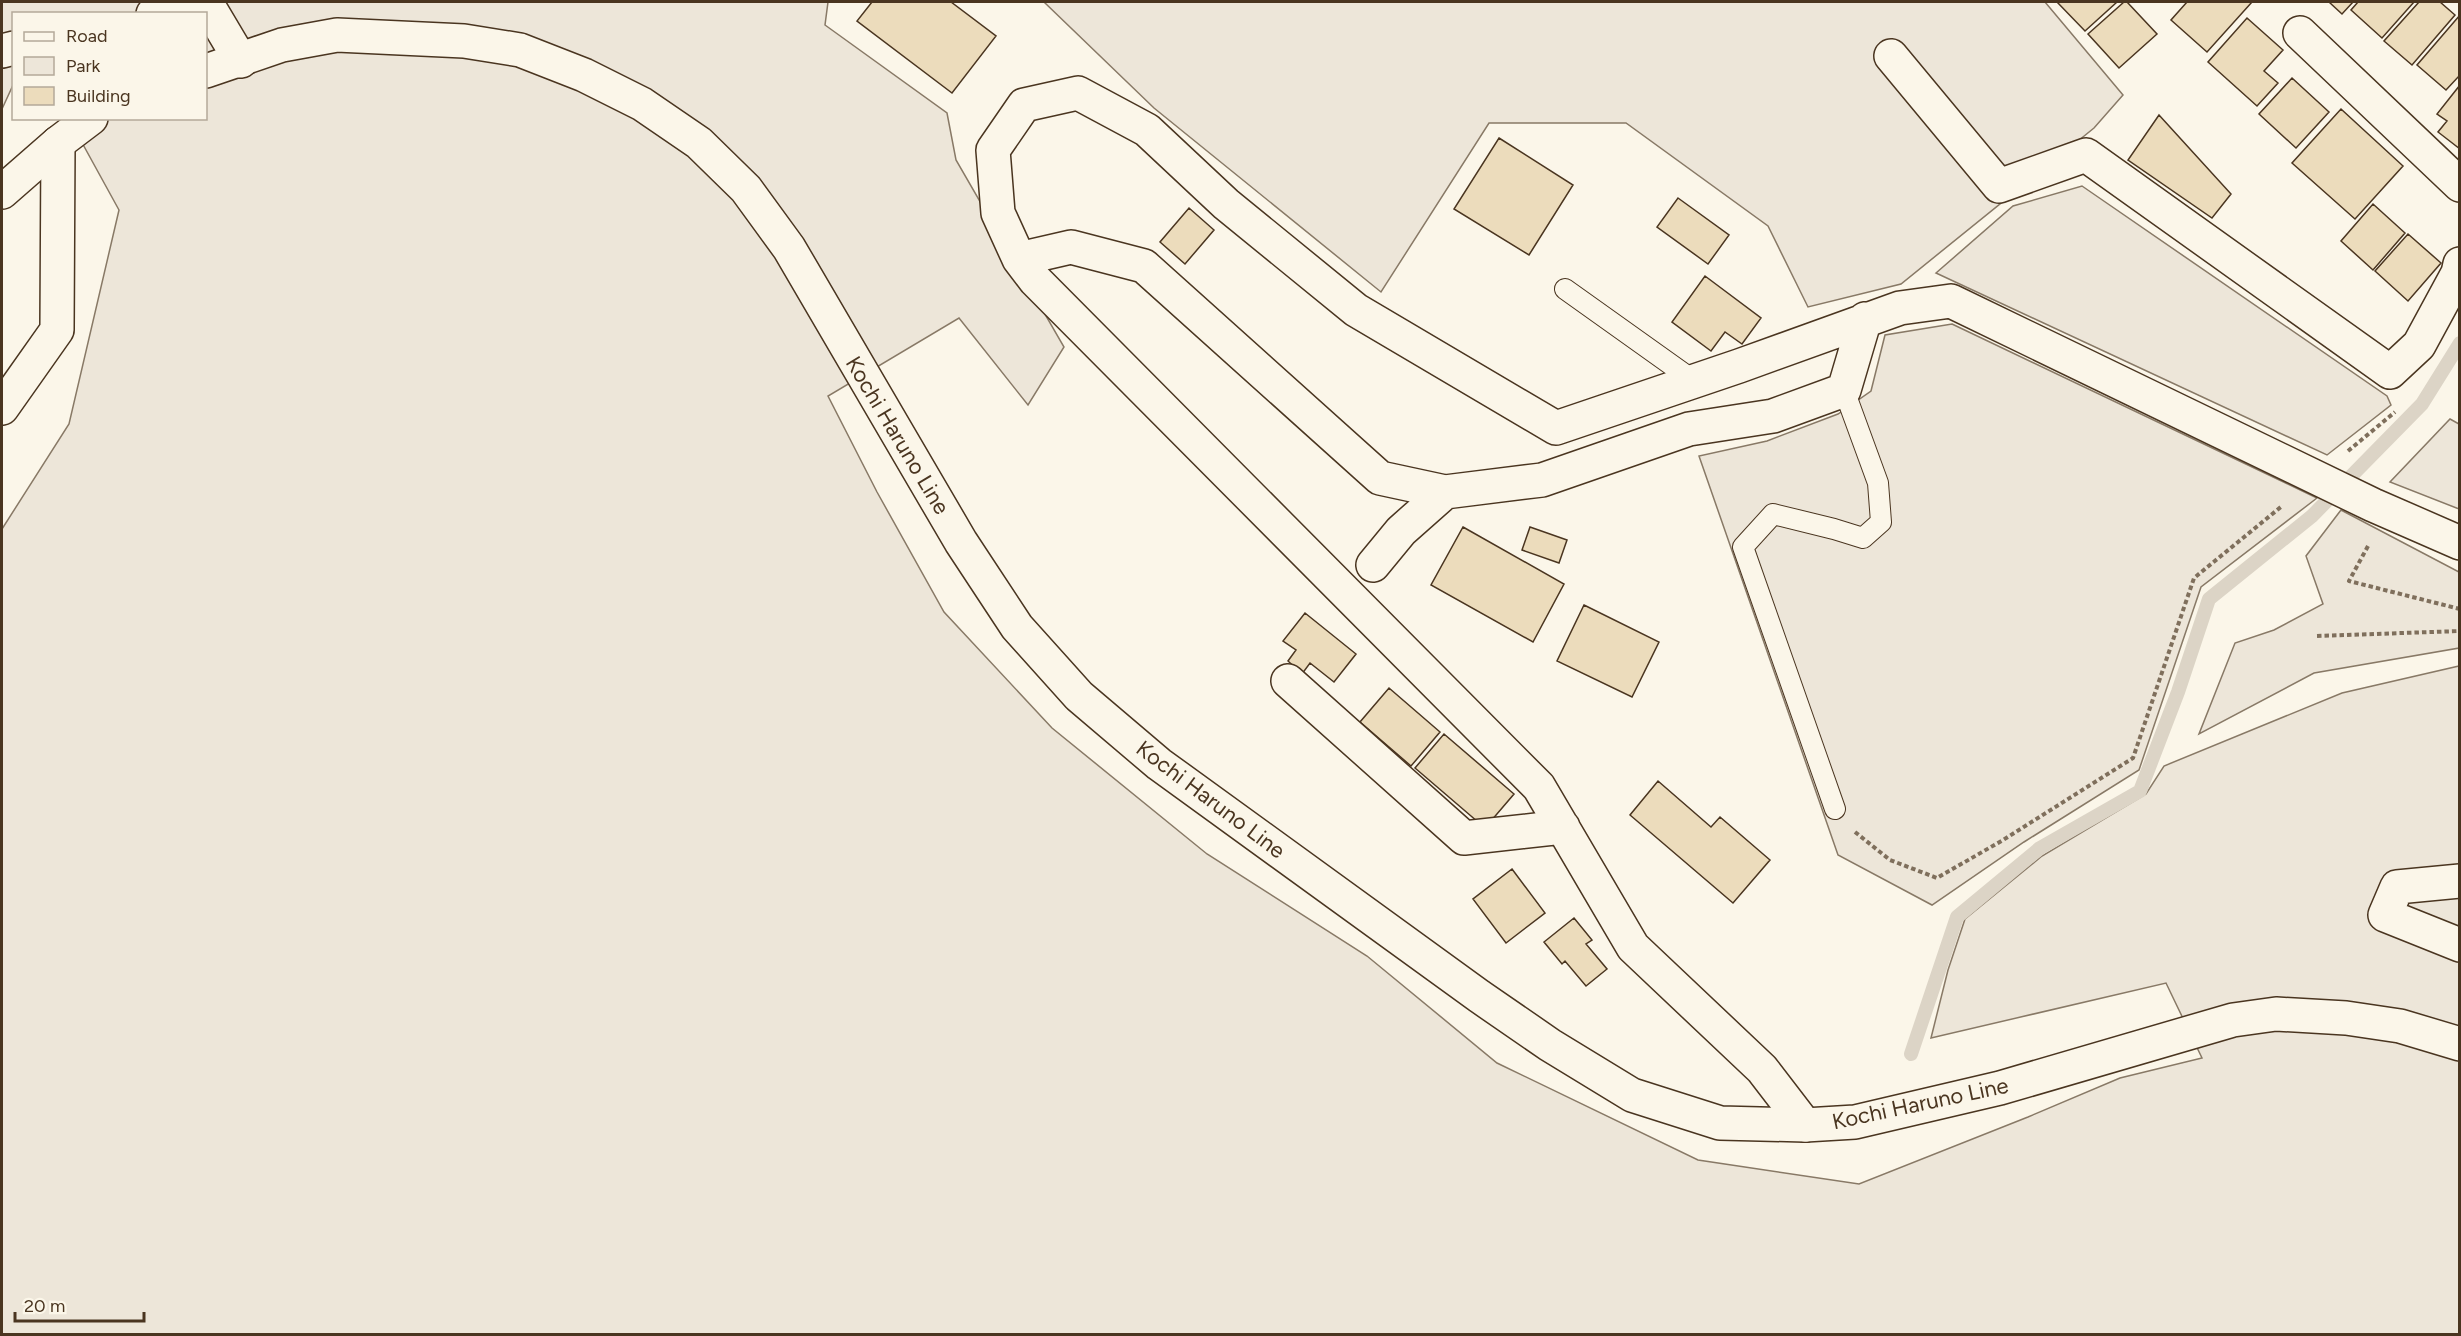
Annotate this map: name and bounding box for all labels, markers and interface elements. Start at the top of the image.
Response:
legend [12,12,207,120]
text: Road [66,25,107,47]
text: Park [66,55,101,77]
text: Building [66,85,131,107]
street label: Kochi Haruno Line [840,351,955,519]
street label: Kochi Haruno Line [1131,735,1290,864]
street label: Kochi Haruno Line [1830,1072,2011,1135]
scale bar [15,1285,144,1323]
text: 20 m [24,1295,65,1317]

